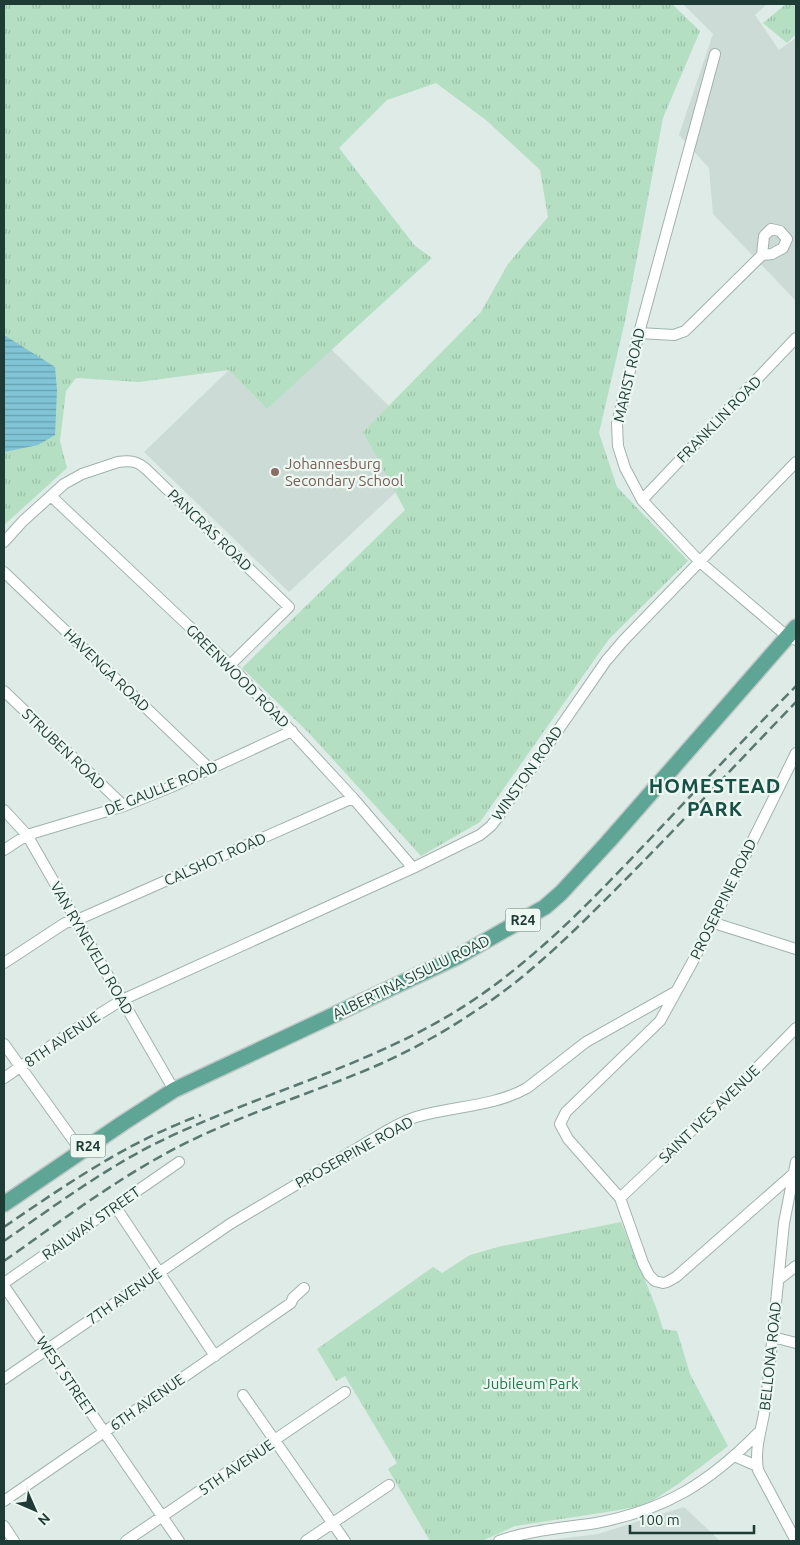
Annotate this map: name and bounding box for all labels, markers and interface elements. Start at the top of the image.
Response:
street label: MARIST ROAD [610,326,648,424]
street label: FRANKLIN ROAD [673,372,765,466]
place label: Johannesburg Secondary School [285,455,404,489]
marker: Johannesburg Secondary School [269,466,281,478]
street label: PANCRAS ROAD [164,486,256,574]
street label: GREENWOOD ROAD [183,621,293,731]
street label: HAVENGA ROAD [61,625,153,715]
street label: STRUBEN ROAD [19,705,109,793]
street label: WINSTON ROAD [488,723,566,823]
street label: DE GAULLE ROAD [102,758,220,818]
district label: HOMESTEAD PARK [649,774,781,820]
street label: CALSHOT ROAD [161,829,269,889]
street label: PROSERPINE ROAD [686,836,760,962]
street label: VAN RYNEVELD ROAD [47,879,137,1017]
road number: R24 [506,908,540,932]
street label: ALBERTINA SISULU ROAD [330,931,492,1023]
street label: 8TH AVENUE [21,1008,103,1070]
street label: SAINT IVES AVENUE [655,1062,763,1166]
street label: PROSERPINE ROAD [292,1113,416,1191]
road number: R24 [70,1134,106,1158]
street label: RAILWAY STREET [39,1182,144,1263]
street label: 7TH AVENUE [83,1264,165,1328]
street label: BELLONA ROAD [756,1301,784,1411]
street label: WEST STREET [33,1333,99,1420]
street label: 6TH AVENUE [106,1370,188,1434]
park label: Jubileum Park [483,1375,579,1392]
street label: 5TH AVENUE [195,1436,277,1498]
north arrow [10,1485,60,1535]
scale bar [630,1502,754,1534]
text: N [35,1510,54,1529]
text: 100 m [638,1511,680,1528]

